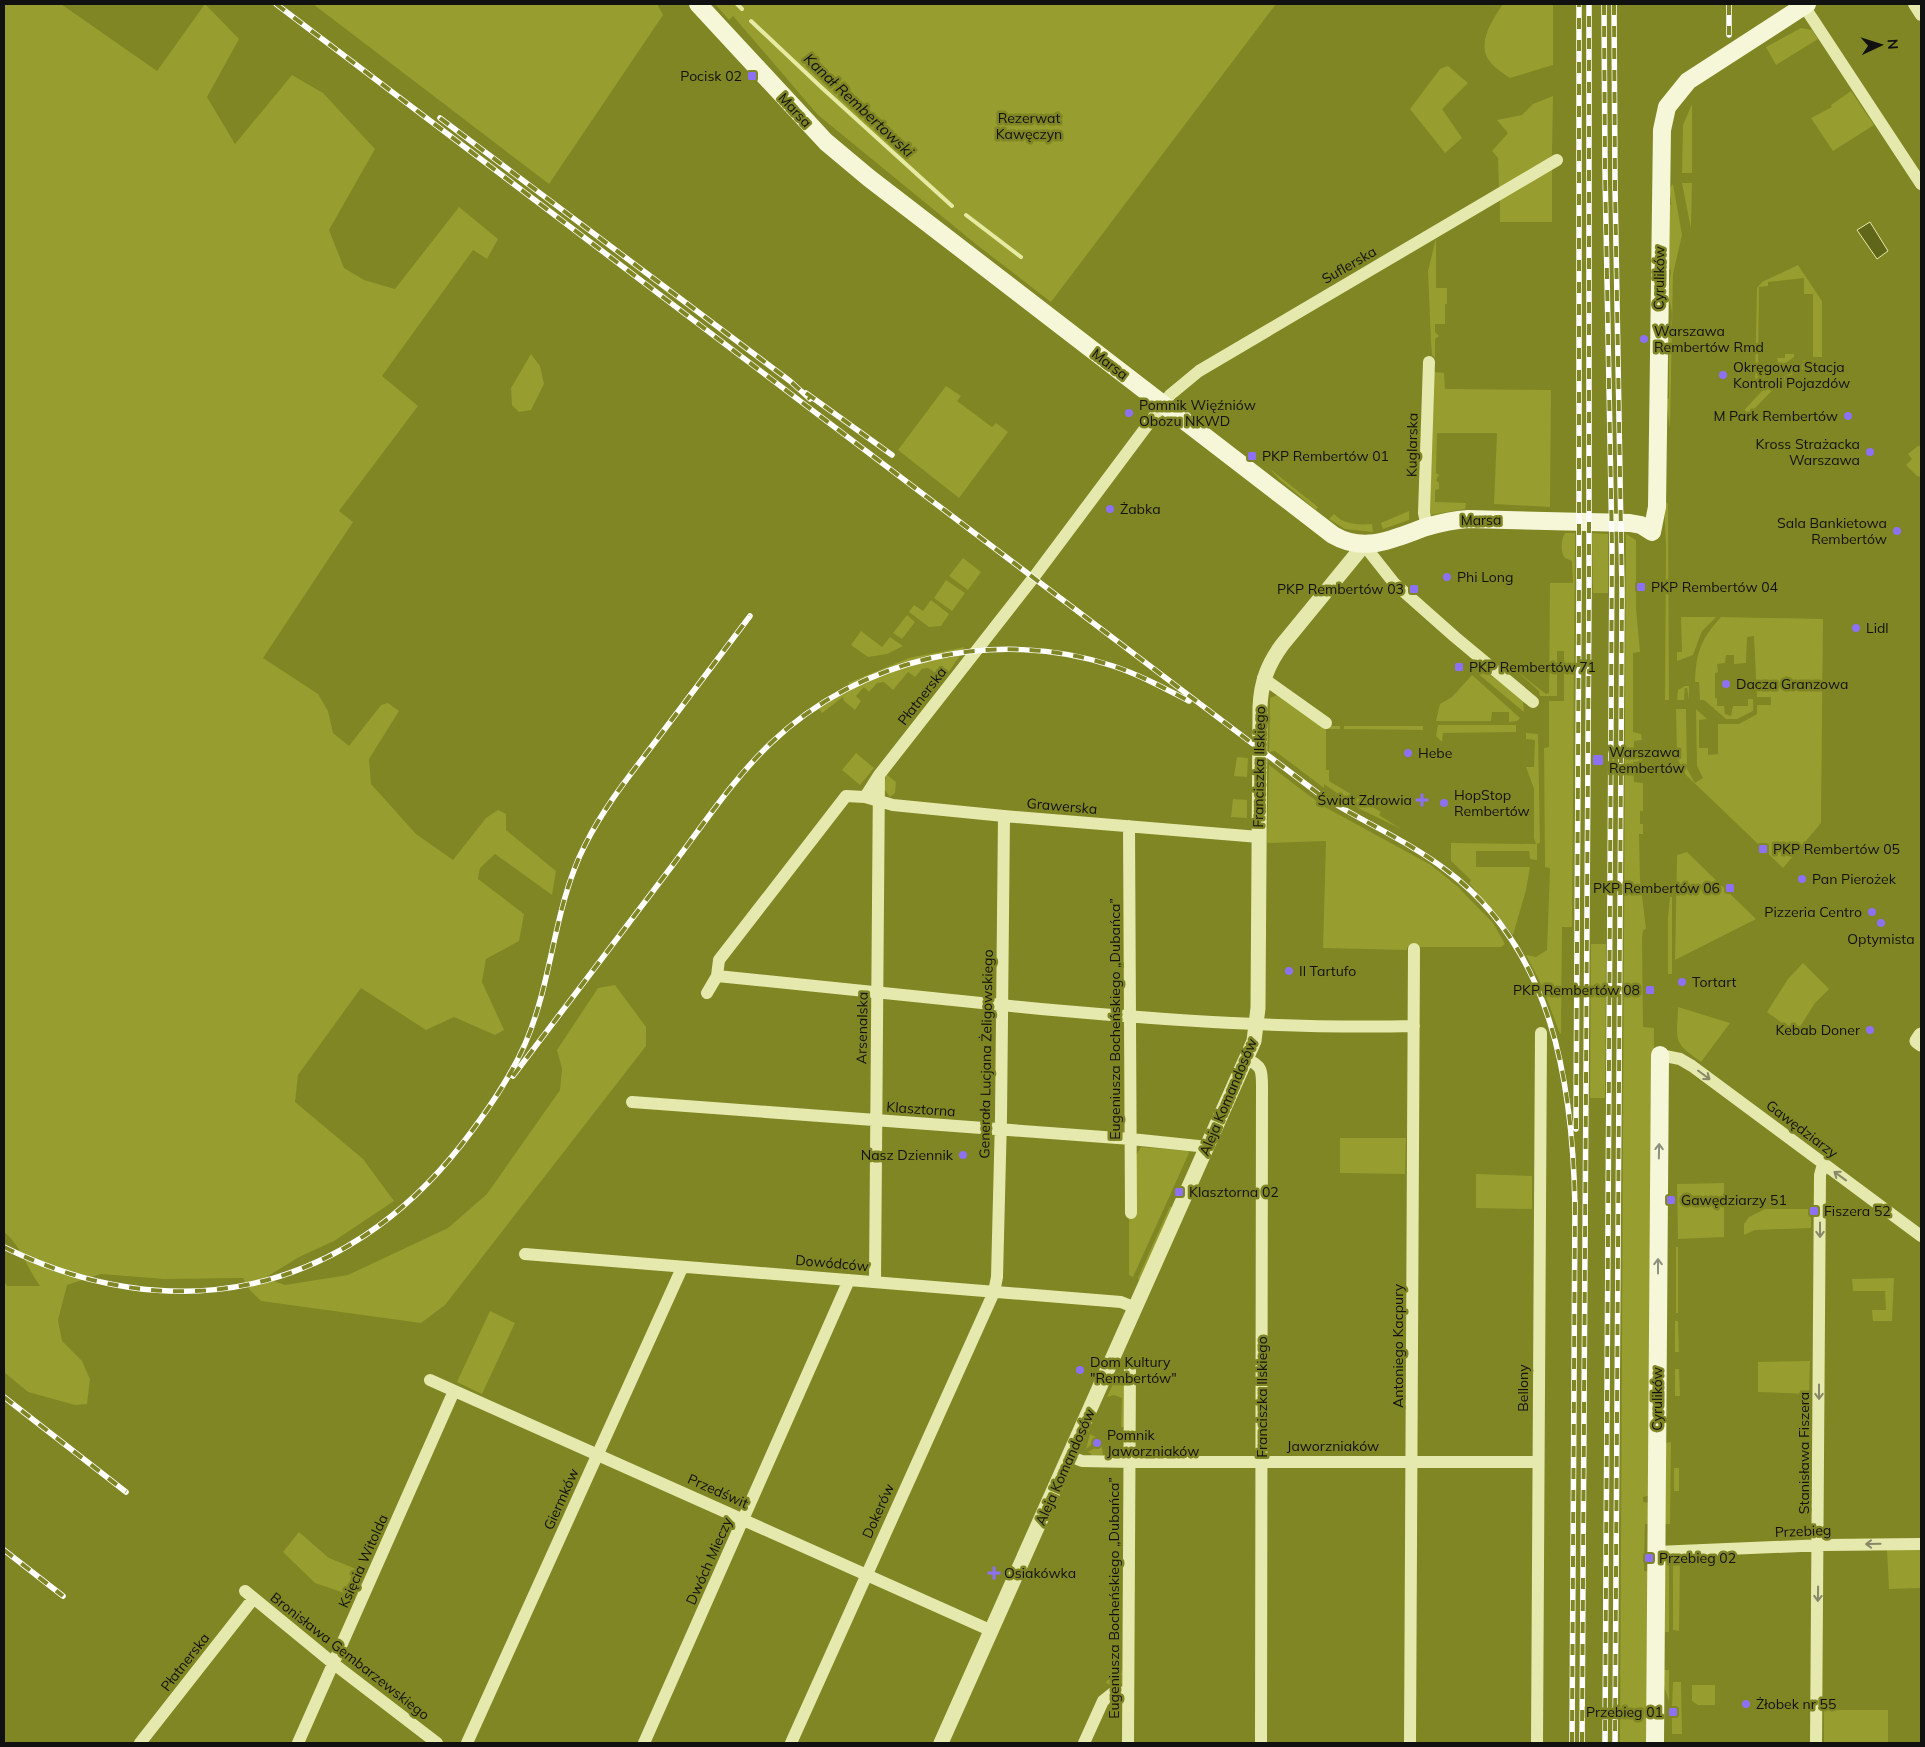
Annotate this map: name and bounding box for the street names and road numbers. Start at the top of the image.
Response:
street label: Marsa [775,89,815,131]
street label: Suflerska [1319,242,1379,288]
street label: Cyrulików [1649,246,1669,310]
street label: Marsa [1088,345,1132,383]
street label: Kuglarska [1402,413,1422,477]
street label: Marsa [1460,511,1502,529]
street label: Płatnerska [894,663,950,729]
street label: Franciszka Ilskiego [1249,706,1269,828]
street label: Grawerska [1026,794,1098,818]
street label: Eugeniusza Bocheńskiego „Dubańca” [1106,898,1124,1140]
street label: Generała Lucjana Żeligowskiego [975,949,997,1159]
street label: Arsenalska [852,992,872,1064]
street label: Aleja Komandosów [1195,1036,1261,1158]
street label: Gawędziarzy [1762,1096,1842,1162]
street label: Klasztorna [886,1098,956,1120]
street label: Dowódców [795,1251,869,1275]
street label: Antoniego Kacpury [1389,1283,1407,1408]
street label: Franciszka Ilskiego [1253,1336,1271,1458]
street label: Bellony [1514,1364,1532,1412]
street label: Cyrulików [1648,1367,1666,1431]
street label: Stanisława Fiszera [1795,1392,1813,1514]
street label: Aleja Komandosów [1031,1406,1099,1528]
street label: Jaworzniaków [1287,1437,1379,1455]
street label: Giermków [539,1465,583,1533]
street label: Przedświt [685,1470,751,1512]
street label: Eugeniusza Bocheńskiego „Dubańca” [1105,1477,1123,1719]
street label: Dokerów [858,1481,898,1541]
street label: Księcia Witolda [334,1511,392,1611]
street label: Dwóch Mieczy [682,1514,737,1608]
street label: Przebieg [1774,1521,1832,1541]
street label: Bronisława Gembarzewskiego [267,1588,433,1724]
street label: Płatnerska [157,1629,213,1695]

